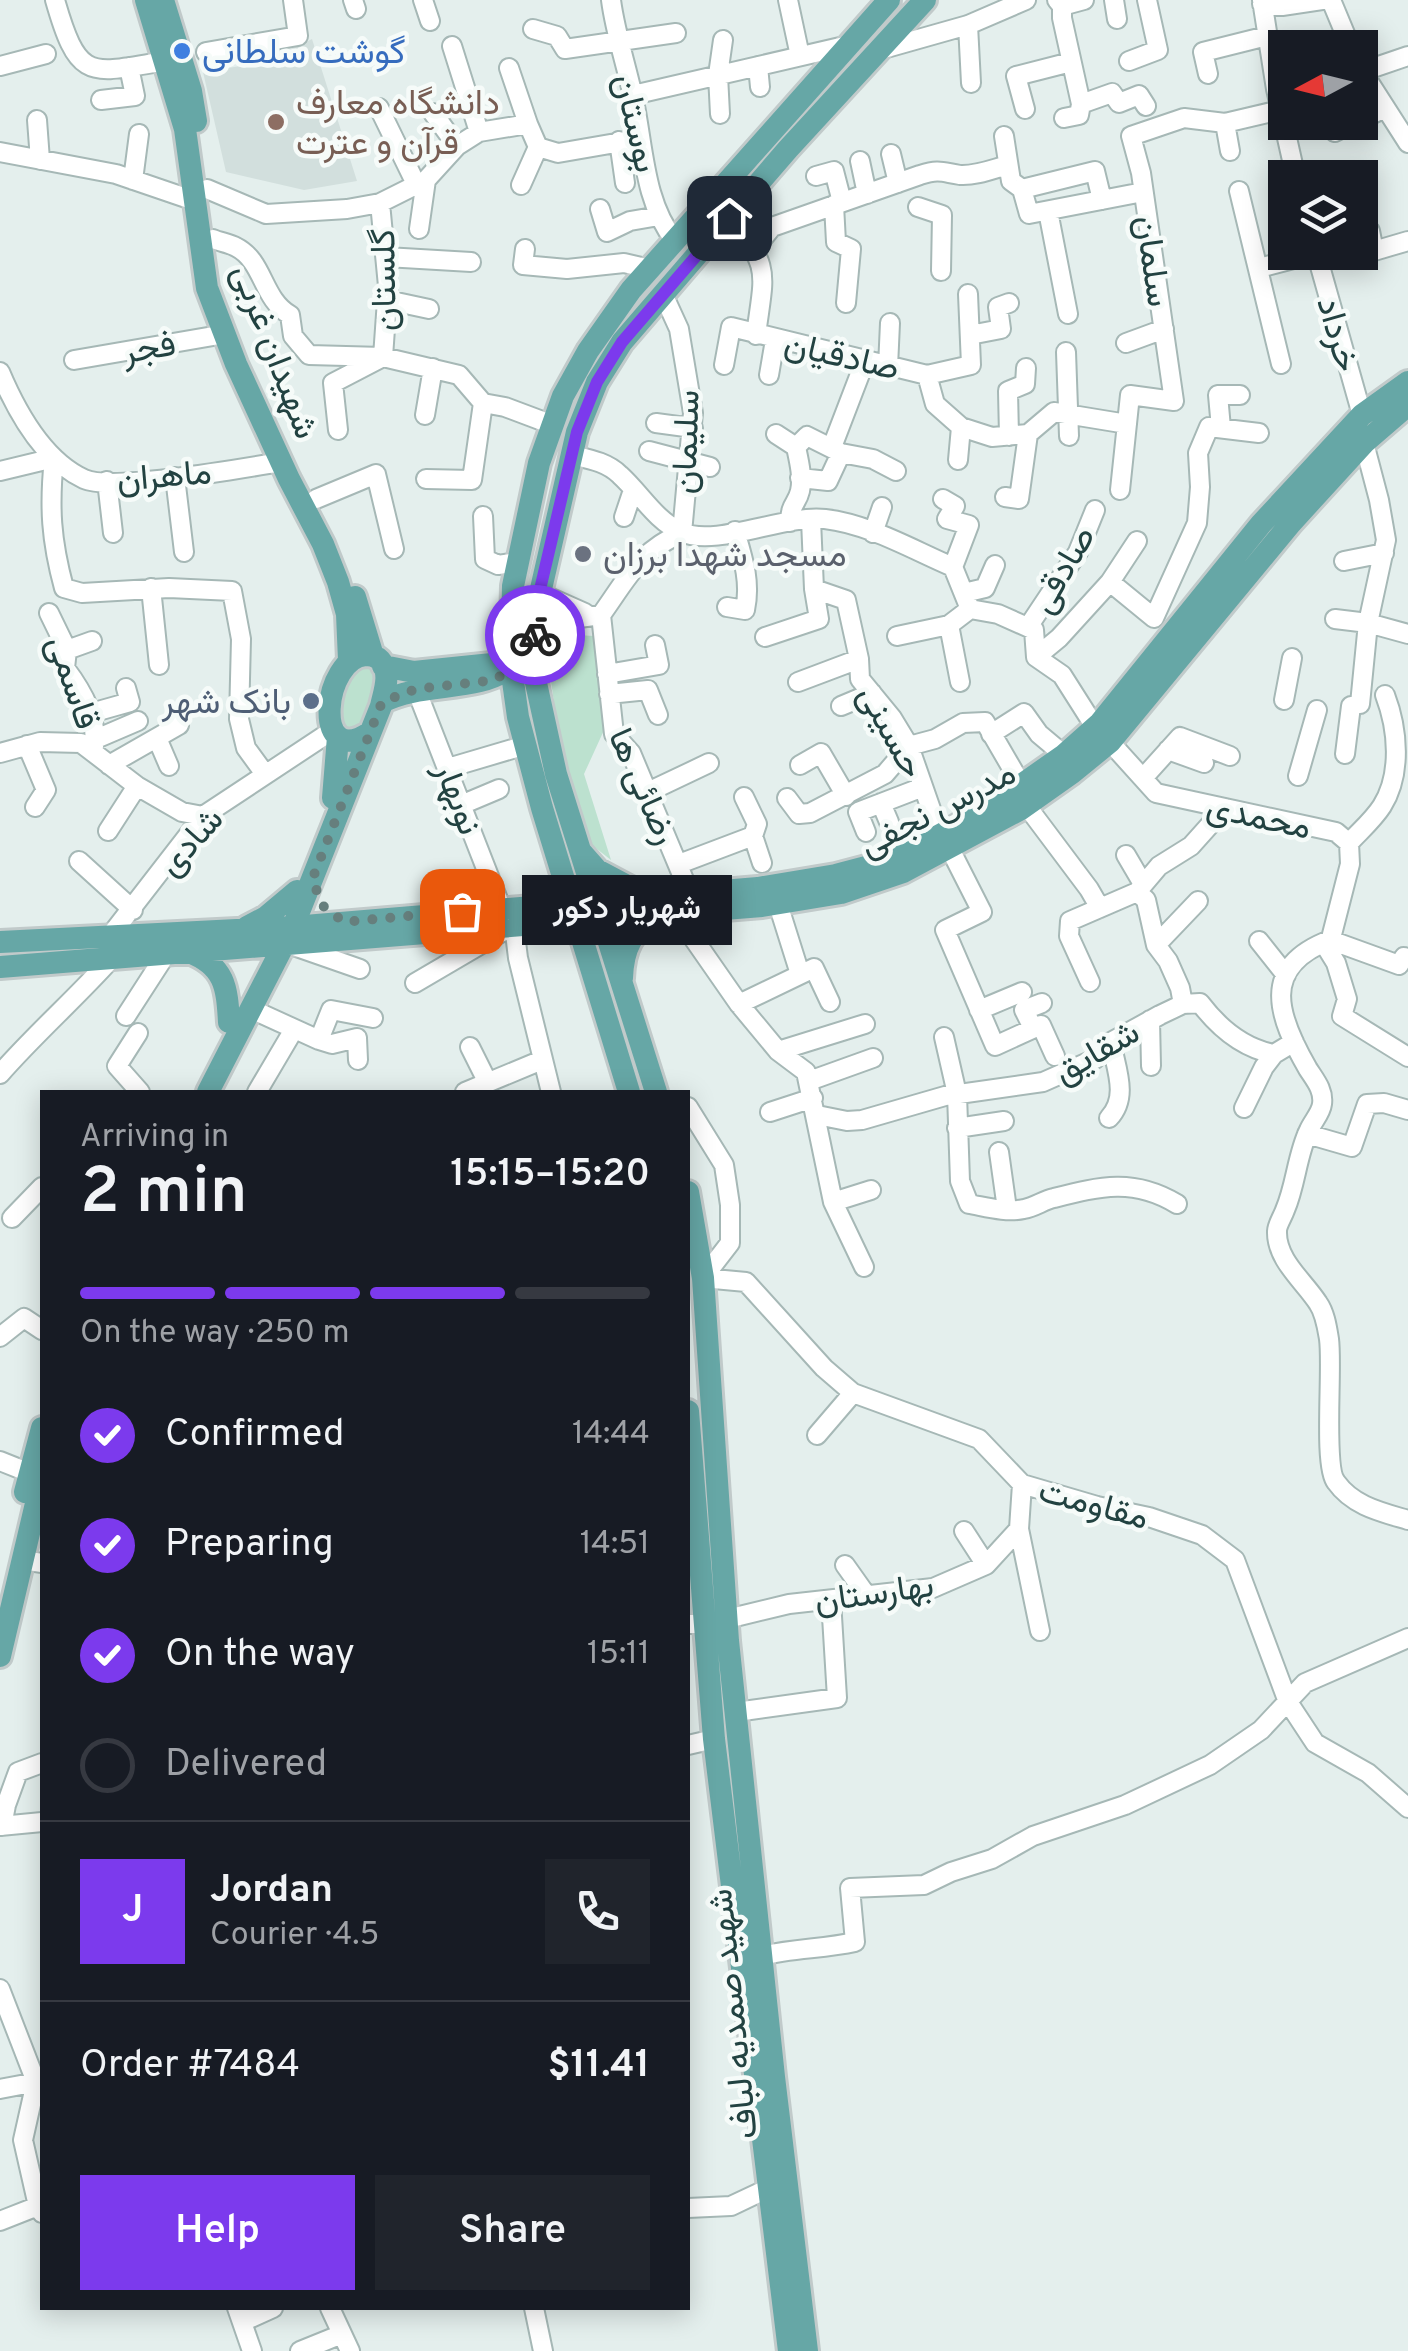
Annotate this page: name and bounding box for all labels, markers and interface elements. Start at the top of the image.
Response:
north arrow [1268,30,1378,140]
map controls [1268,30,1378,270]
place label: گوشت سلطانی [202,32,406,76]
marker: گوشت سلطانی [171,40,193,62]
street label: بوستان [601,70,667,177]
place label: دانشگاه معارف قرآن و عترت [296,83,500,167]
marker: دانشگاه معارف قرآن و عترت [265,111,287,133]
button: layers [1268,160,1378,270]
pin [687,176,772,261]
icon: home [702,191,757,246]
street label: سلمان [1123,213,1179,310]
street label: گلستان [363,228,409,332]
street label: شهیدان غربی [220,258,327,446]
street label: خرداد [1305,292,1368,377]
street label: صادقیان [780,323,903,392]
street label: فجر [118,324,180,376]
street label: سلیمان [664,389,712,495]
street label: ماهران [115,452,214,504]
street label: صادقی [1022,519,1107,622]
place label: مسجد شهدا برزان [603,535,847,579]
marker: مسجد شهدا برزان [572,543,594,565]
courier [485,585,585,685]
icon: bike [508,608,563,663]
street label: قاسمی [35,630,108,736]
street label: حسینی [846,678,933,787]
place label: بانک شهر [161,682,291,726]
marker: بانک شهر [300,690,322,712]
street label: رضائی ها [596,722,686,852]
street label: مدرس نجفی [853,752,1024,869]
street label: نوبهار [422,756,490,842]
street label: محمدی [1202,786,1315,851]
street label: شادی [150,799,235,887]
pin [420,869,505,954]
callout: شهریار دکور [522,876,732,946]
icon: bag [435,884,490,939]
text: شهریار دکور [553,890,701,930]
street label: شقایق [1047,1012,1148,1096]
text: Arriving in [80,1118,229,1158]
text: 15:15–15:20 [450,1151,650,1200]
text: 2 min [80,1154,248,1236]
text: On the way · 250 m [80,1314,350,1354]
icon: check [80,1408,135,1463]
text: Confirmed [165,1411,344,1460]
text: 14:44 [572,1415,650,1455]
street label: مقاومت [1033,1470,1153,1542]
icon: check [80,1518,135,1573]
text: Preparing [165,1521,334,1570]
text: 14:51 [580,1525,650,1565]
street label: بهارستان [812,1565,937,1625]
icon: check [80,1628,135,1683]
text: On the way [165,1631,355,1680]
text: 15:11 [587,1635,650,1675]
text: Delivered [165,1741,327,1790]
button: phone [545,1859,650,1964]
text: Jordan [210,1867,333,1916]
street label: شهید صمدیه لباف [700,1886,770,2141]
text: J [122,1887,143,1936]
text: Courier · 4.5 [210,1916,379,1956]
text: Order #7484 [80,2042,300,2091]
text: $11.41 [548,2042,650,2091]
button: Help [80,2175,355,2290]
button: Share [375,2175,650,2290]

